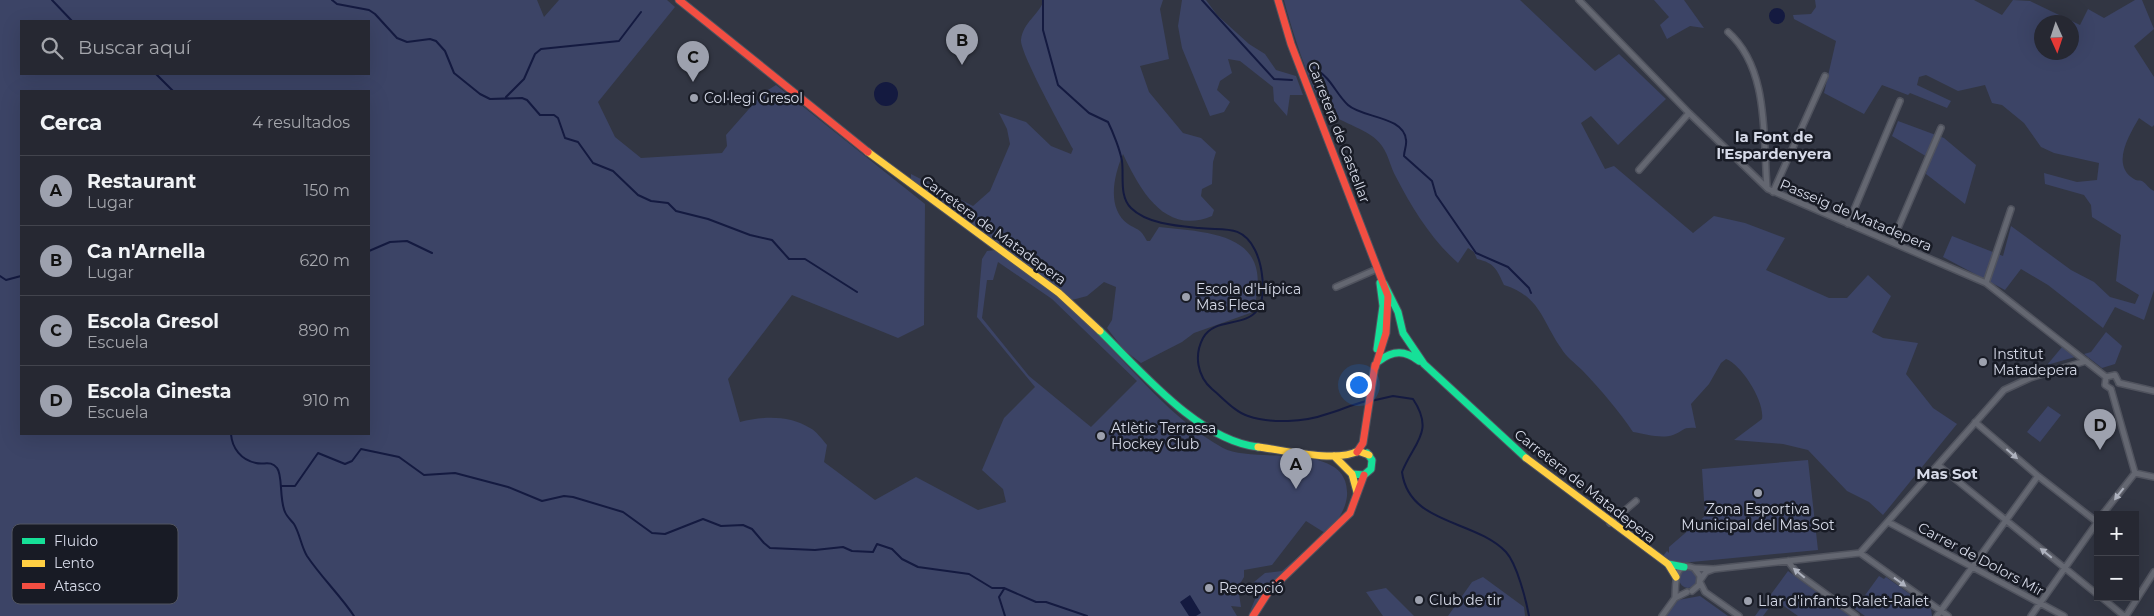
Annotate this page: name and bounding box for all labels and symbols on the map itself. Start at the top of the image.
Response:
north arrow [2034,15,2079,60]
pin: B [946,24,978,65]
pin: C [677,41,709,82]
street label: Carretera de Castellar [1304,59,1374,206]
place label: Col·legi Gresol [704,89,803,107]
marker: Col·legi Gresol [688,92,700,104]
district label: la Font de l'Espardenyera [1716,127,1832,163]
street label: Carretera de Matadepera [918,171,1070,289]
street label: Passeig de Matadepera [1777,175,1935,255]
place label: Escola d'Hípica Mas Fleca [1196,280,1301,314]
marker: Escola d'Hípica Mas Fleca [1180,291,1192,303]
place label: Institut Matadepera [1993,345,2078,379]
marker: Institut Matadepera [1977,356,1989,368]
your location [1346,372,1372,398]
pin: D [2084,409,2116,450]
place label: Atlètic Terrassa Hockey Club [1111,419,1216,453]
street label: Carretera de Matadepera [1511,425,1659,547]
marker: Atlètic Terrassa Hockey Club [1095,430,1107,442]
pin: A [1280,448,1312,489]
one-way arrow [2006,448,2019,459]
district label: Mas Sot [1916,464,1978,483]
marker: Zona Esportiva Municipal del Mas Sot [1752,487,1764,499]
one-way arrow [2113,487,2124,500]
place label: Zona Esportiva Municipal del Mas Sot [1681,500,1835,534]
street label: Carrer de Dolors Mir [1915,518,2047,600]
legend [12,524,178,604]
text: Fluido [54,532,98,550]
one-way arrow [2040,548,2053,559]
text: Lento [54,554,94,572]
one-way arrow [1793,568,1806,579]
text: Atasco [54,577,101,595]
one-way arrow [1893,577,1907,587]
place label: Recepció [1219,579,1284,597]
marker: Recepció [1203,582,1215,594]
place label: Club de tir [1429,591,1502,609]
place label: Llar d'infants Ralet-Ralet [1758,592,1930,610]
marker: Club de tir [1413,594,1425,606]
marker: Llar d'infants Ralet-Ralet [1742,595,1754,607]

